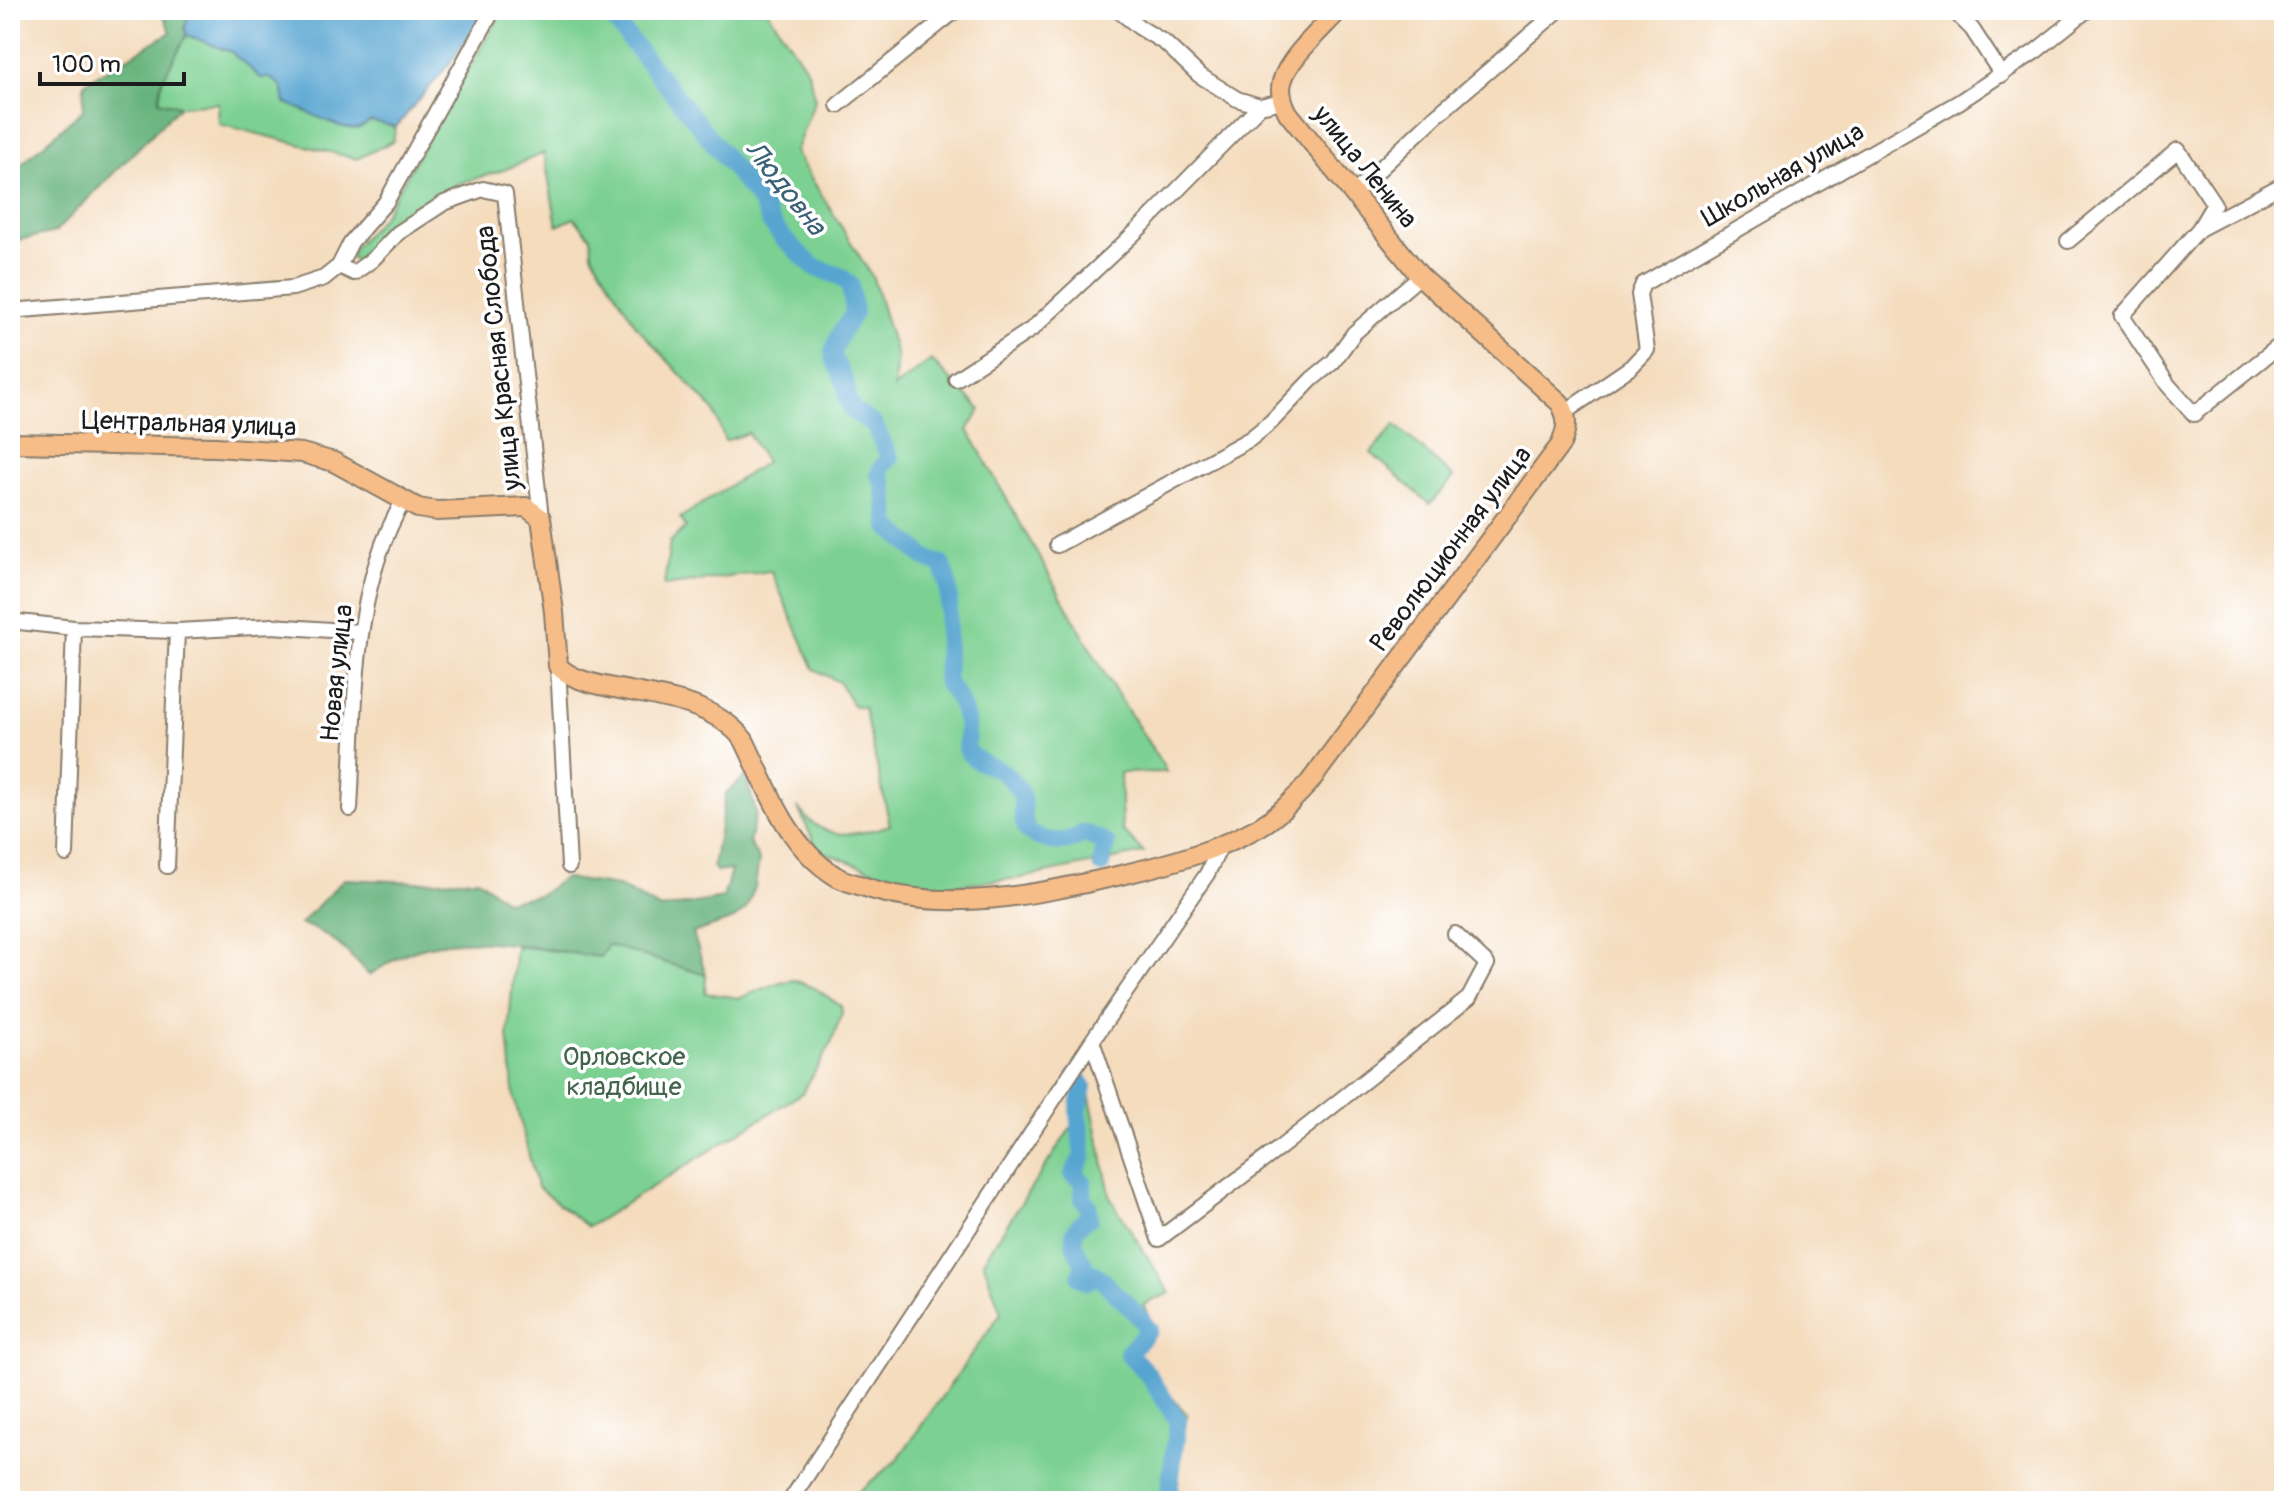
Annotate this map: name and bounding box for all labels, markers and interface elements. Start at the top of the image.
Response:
scale bar [40,36,184,86]
text: 100 m [52,50,121,79]
street label: улица Ленина [1305,98,1424,235]
street label: Школьная улица [1696,116,1870,234]
water label: Людовна [737,133,834,244]
street label: улица Красная Слобода [469,224,529,493]
street label: Центральная улица [81,404,297,444]
street label: Революционная улица [1363,440,1539,658]
street label: Новая улица [314,603,360,743]
park label: Орловское кладбище [563,1041,685,1103]

